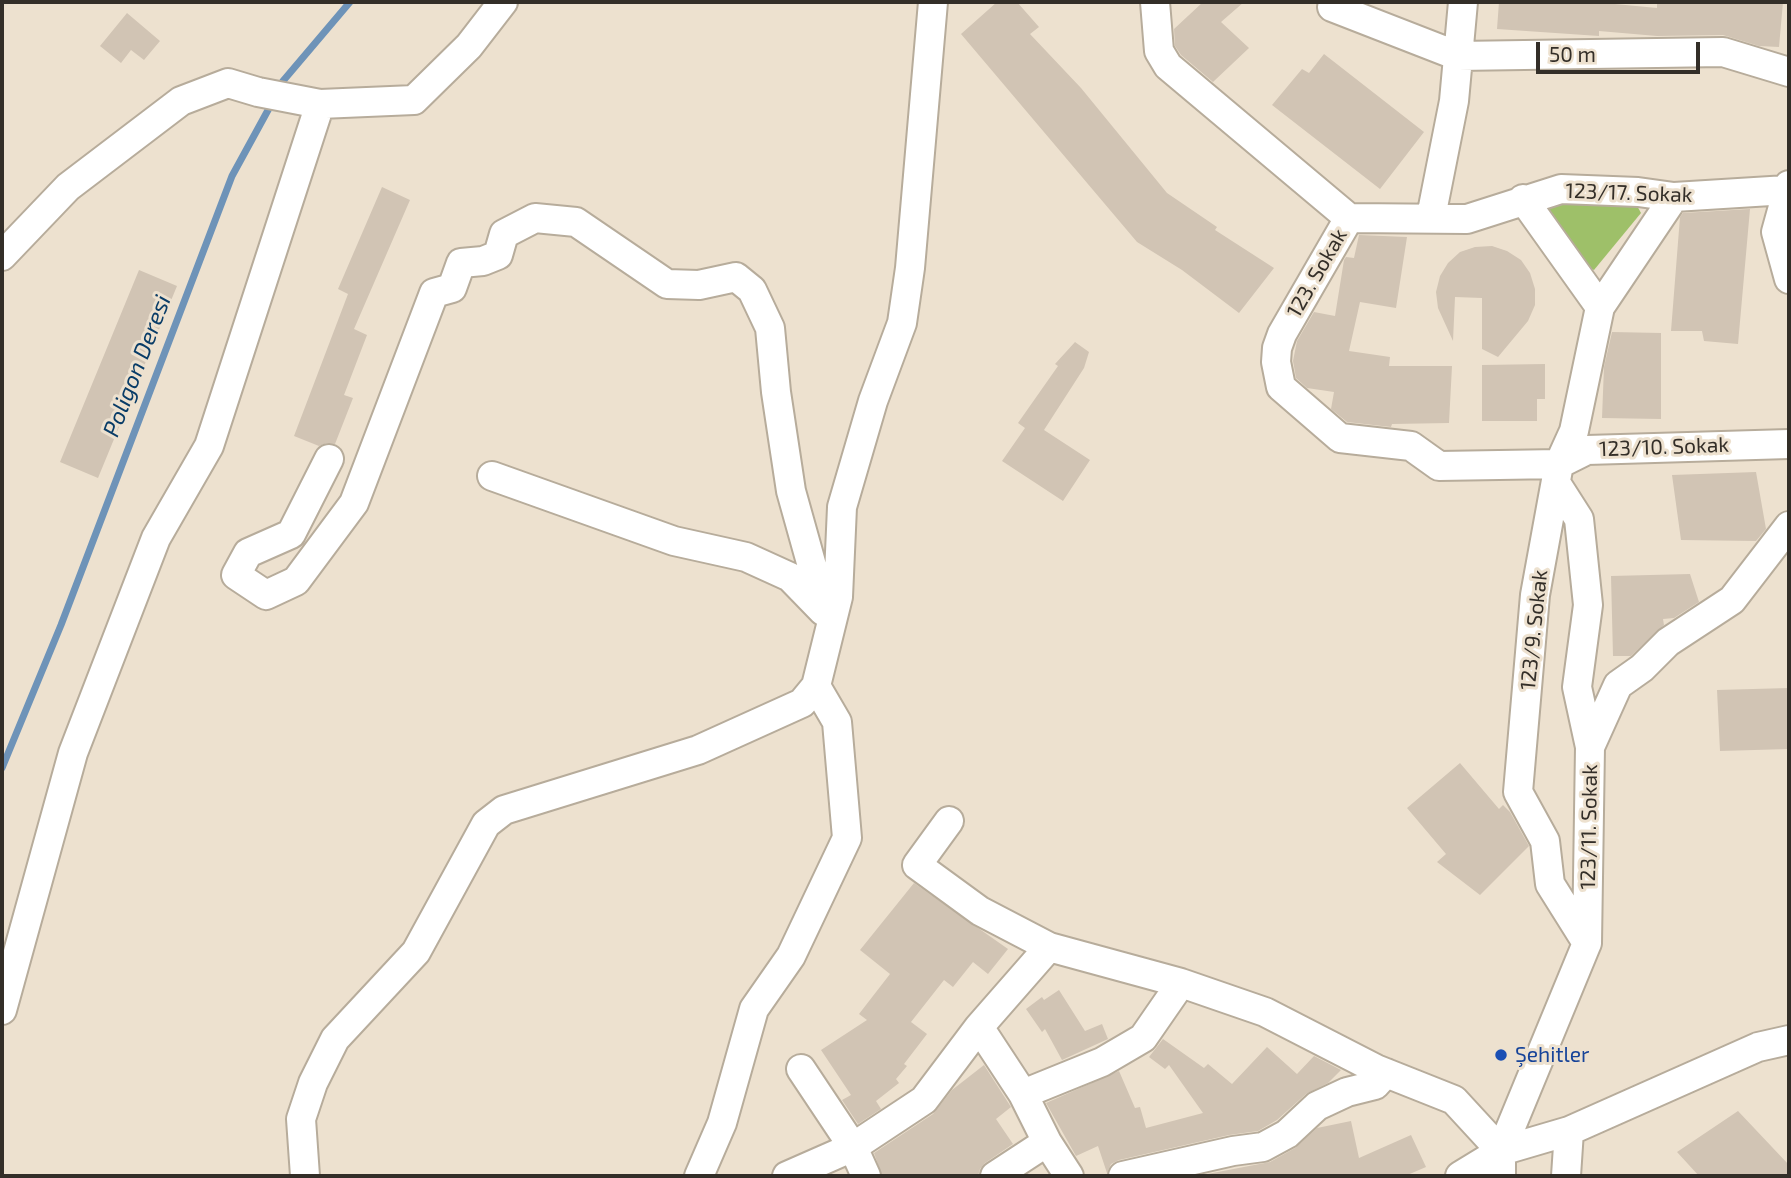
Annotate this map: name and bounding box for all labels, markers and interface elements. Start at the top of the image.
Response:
scale bar [1539,28,1704,72]
text: 50 m [1549,41,1596,66]
street label: 123/17. Sokak [1565,178,1693,208]
street label: 123. Sokak [1282,224,1352,322]
water label: Poligon Deresi [97,291,177,441]
street label: 123/10. Sokak [1599,432,1729,462]
street label: 123/9. Sokak [1515,569,1553,691]
street label: 123/11. Sokak [1575,764,1603,890]
place label: Şehitler [1515,1042,1589,1068]
marker: Şehitler [1493,1047,1509,1063]

